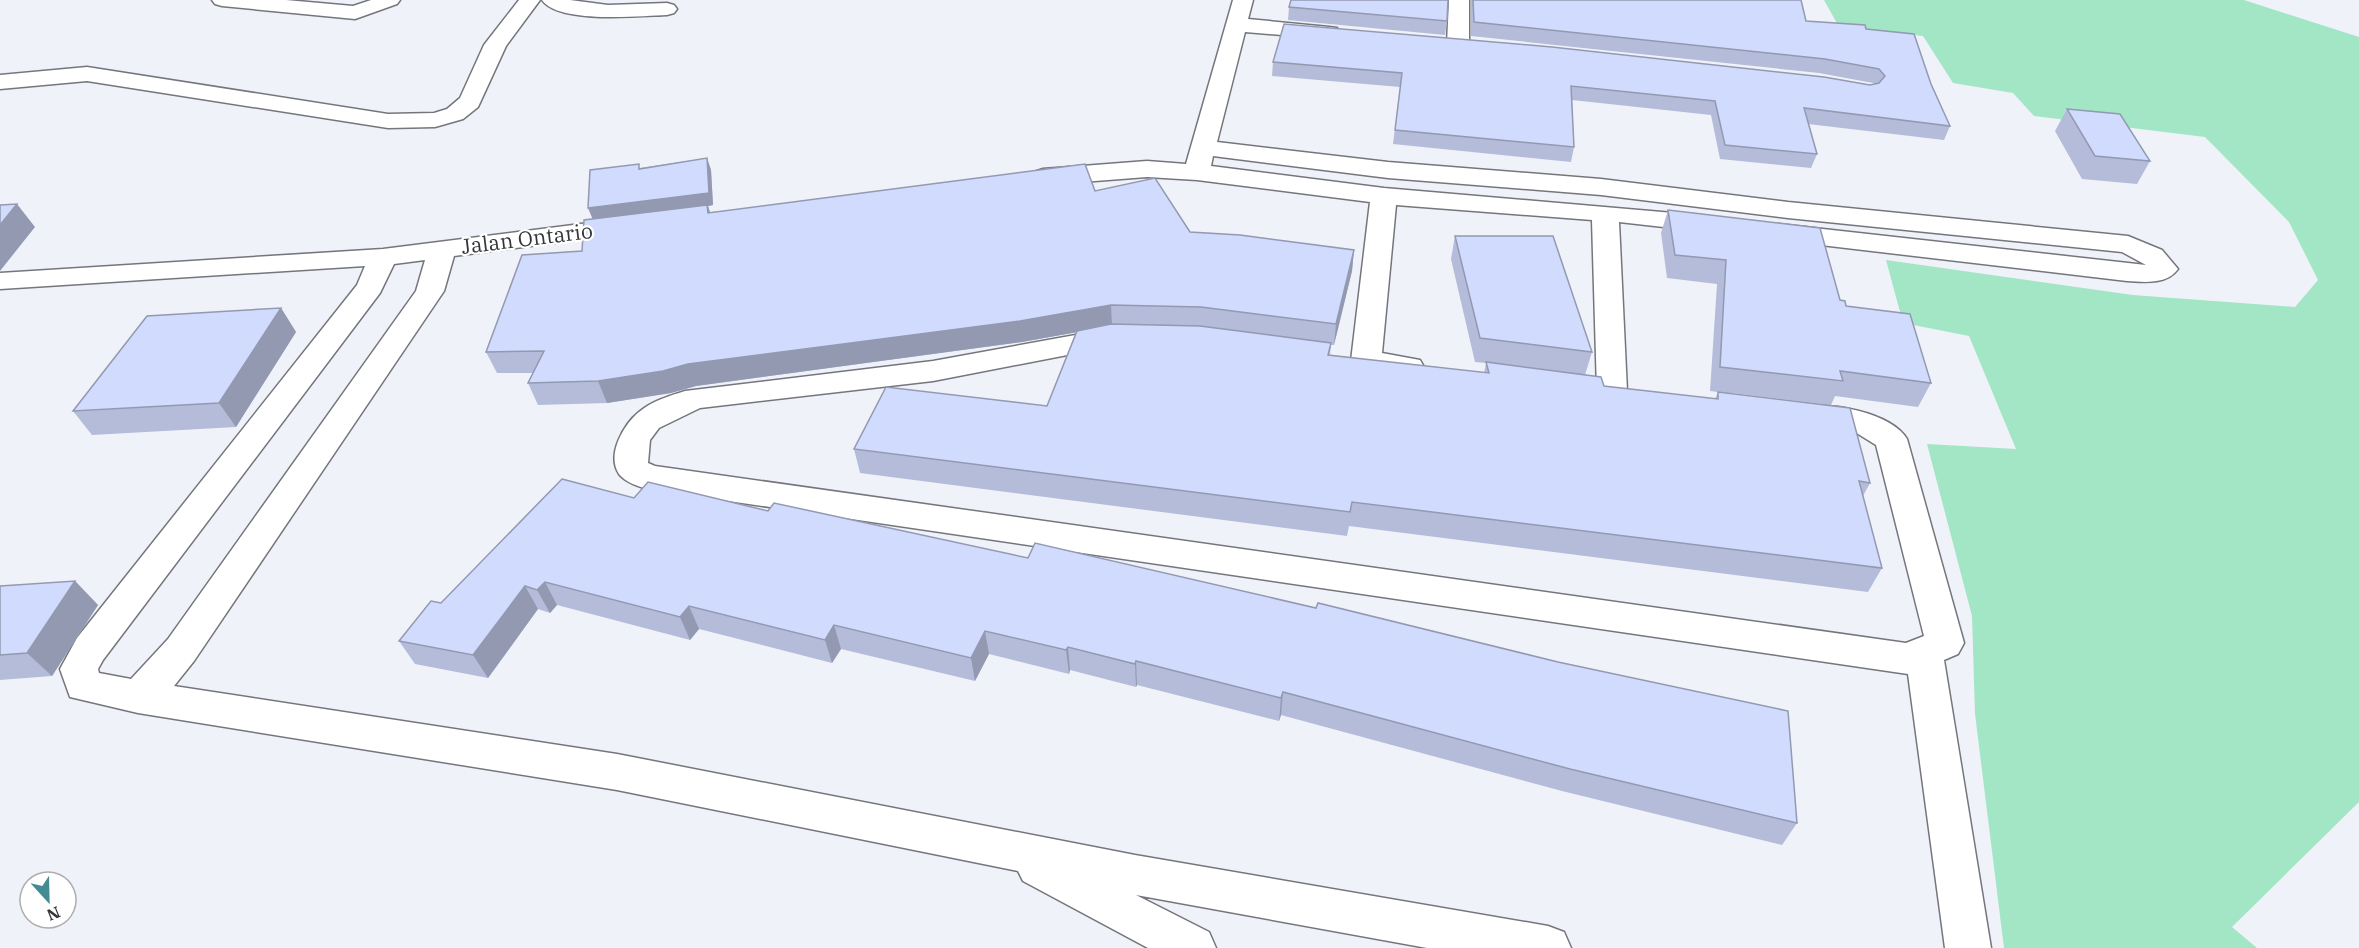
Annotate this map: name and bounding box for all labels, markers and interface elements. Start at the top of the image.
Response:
street label: Jalan Ontario [460,216,594,260]
north arrow [18,870,78,930]
text: N [44,902,63,926]

